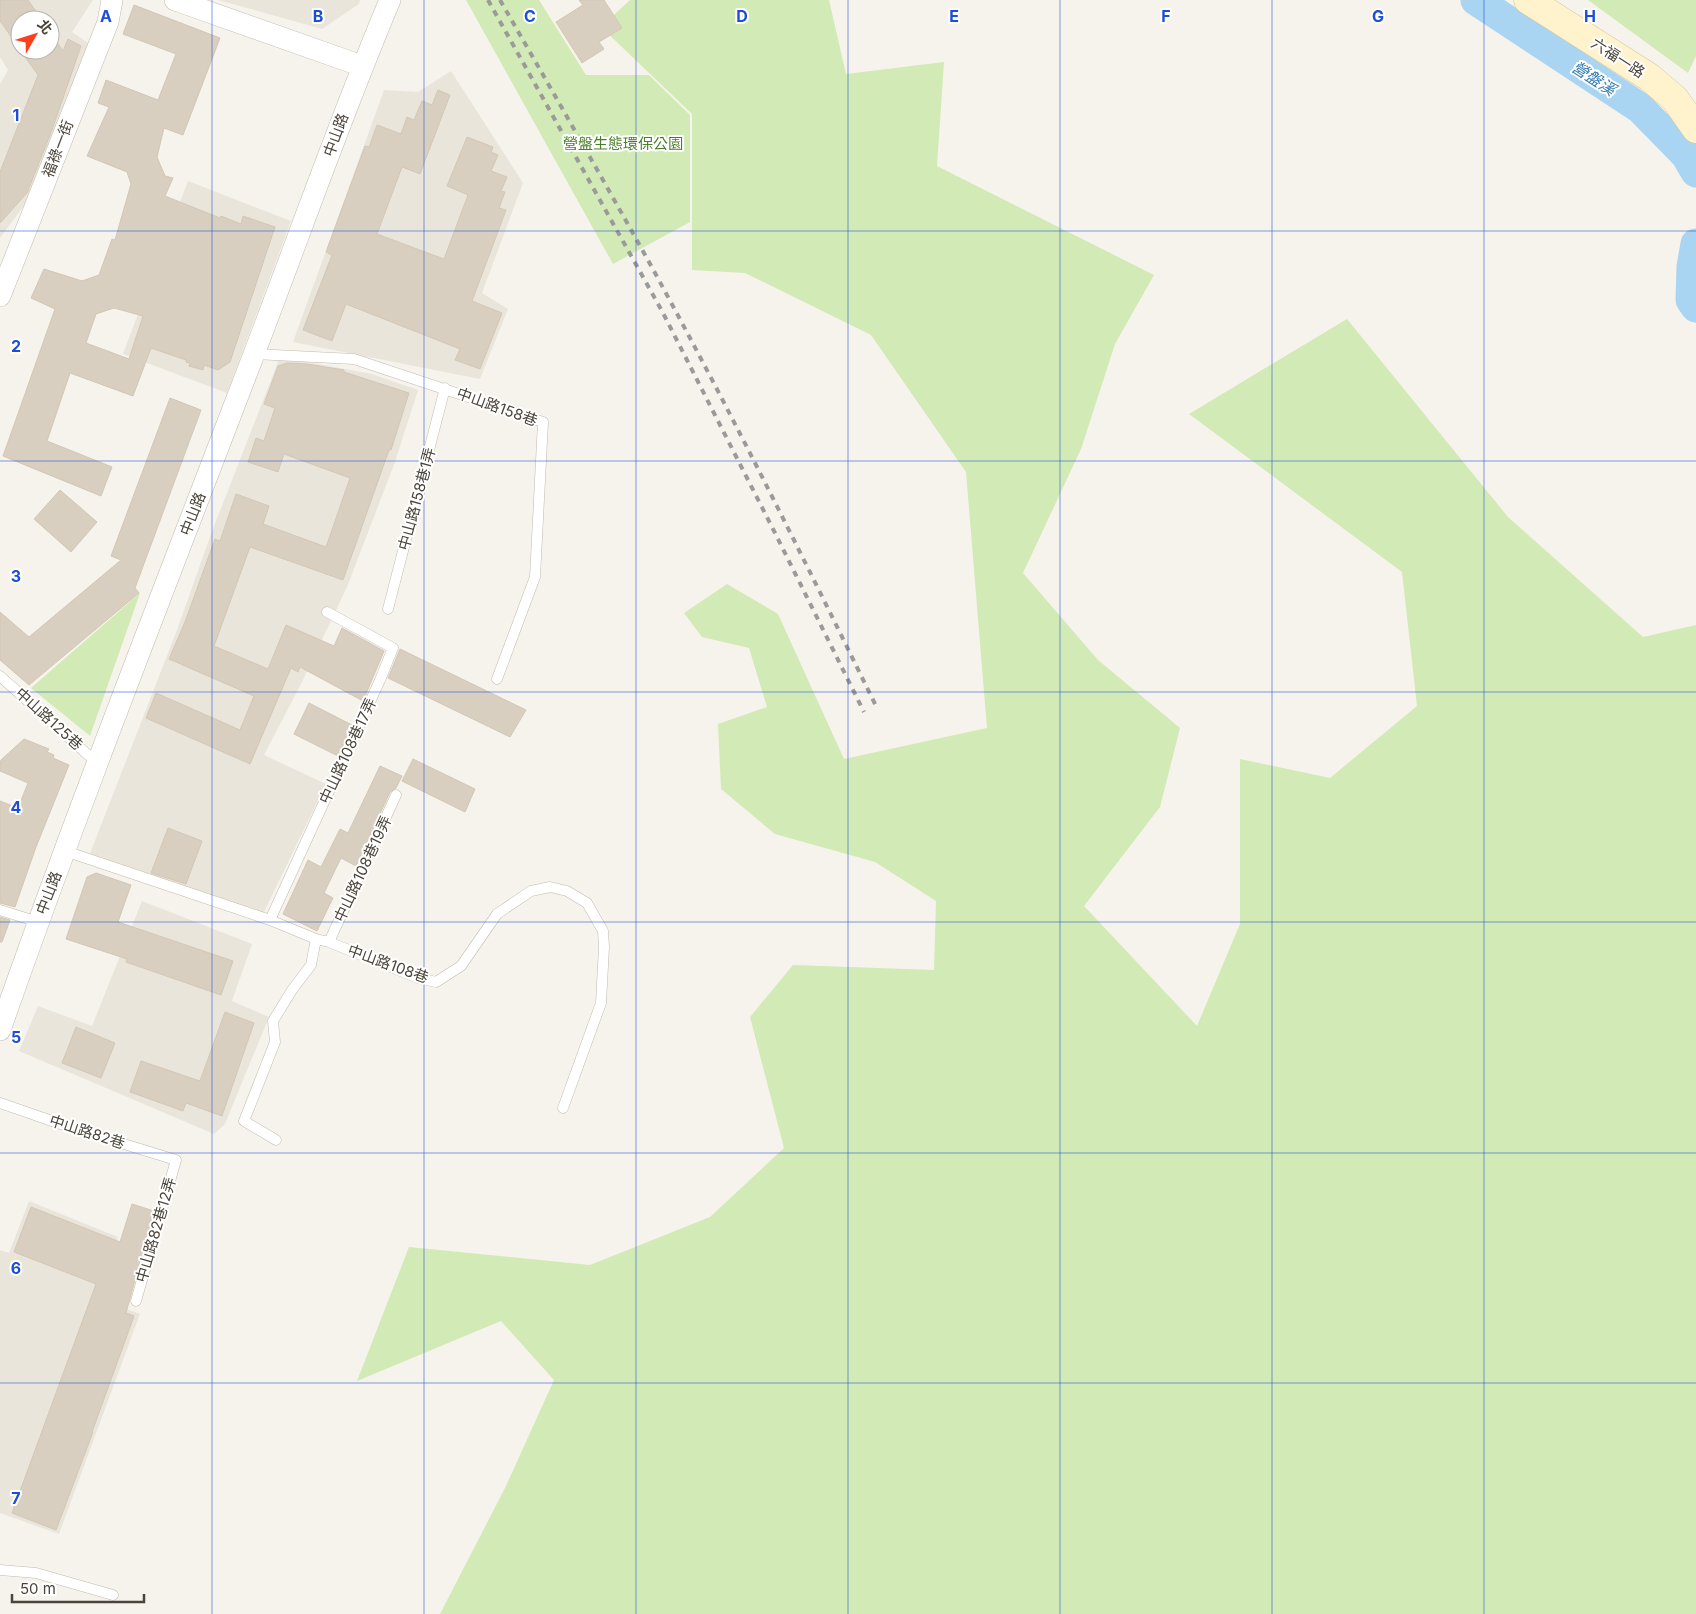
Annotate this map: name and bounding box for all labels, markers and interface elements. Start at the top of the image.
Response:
text: A [100,6,112,26]
text: B [313,6,323,26]
text: C [524,6,536,26]
text: D [736,6,748,26]
text: E [949,6,959,26]
text: F [1161,6,1171,26]
text: G [1372,6,1384,26]
text: H [1584,6,1596,26]
north arrow [10,10,60,60]
text: 北 [34,16,57,37]
street label: 六福一路 [1588,33,1649,82]
water label: 營盤溪 [1568,57,1621,101]
text: 1 [13,105,19,125]
street label: 中山路 [319,110,352,159]
street label: 福祿一街 [38,117,77,180]
park label: 營盤生態環保公園 [563,134,683,153]
text: 2 [11,336,21,356]
street label: 中山路158巷 [454,383,540,430]
street label: 中山路158巷1弄 [394,445,439,552]
street label: 中山路 [176,489,209,538]
text: 3 [11,566,21,586]
street label: 中山路125巷 [12,683,87,754]
street label: 中山路108巷17弄 [315,695,380,807]
text: 4 [11,797,22,817]
street label: 中山路108巷19弄 [330,813,396,925]
street label: 中山路 [32,868,65,917]
street label: 中山路108巷 [345,940,431,987]
text: 5 [11,1027,21,1047]
street label: 中山路82巷 [47,1110,127,1153]
street label: 中山路82巷12弄 [131,1175,180,1285]
text: 6 [11,1258,21,1278]
text: 7 [11,1488,21,1508]
scale bar [12,1572,145,1604]
text: 50 m [20,1579,56,1598]

